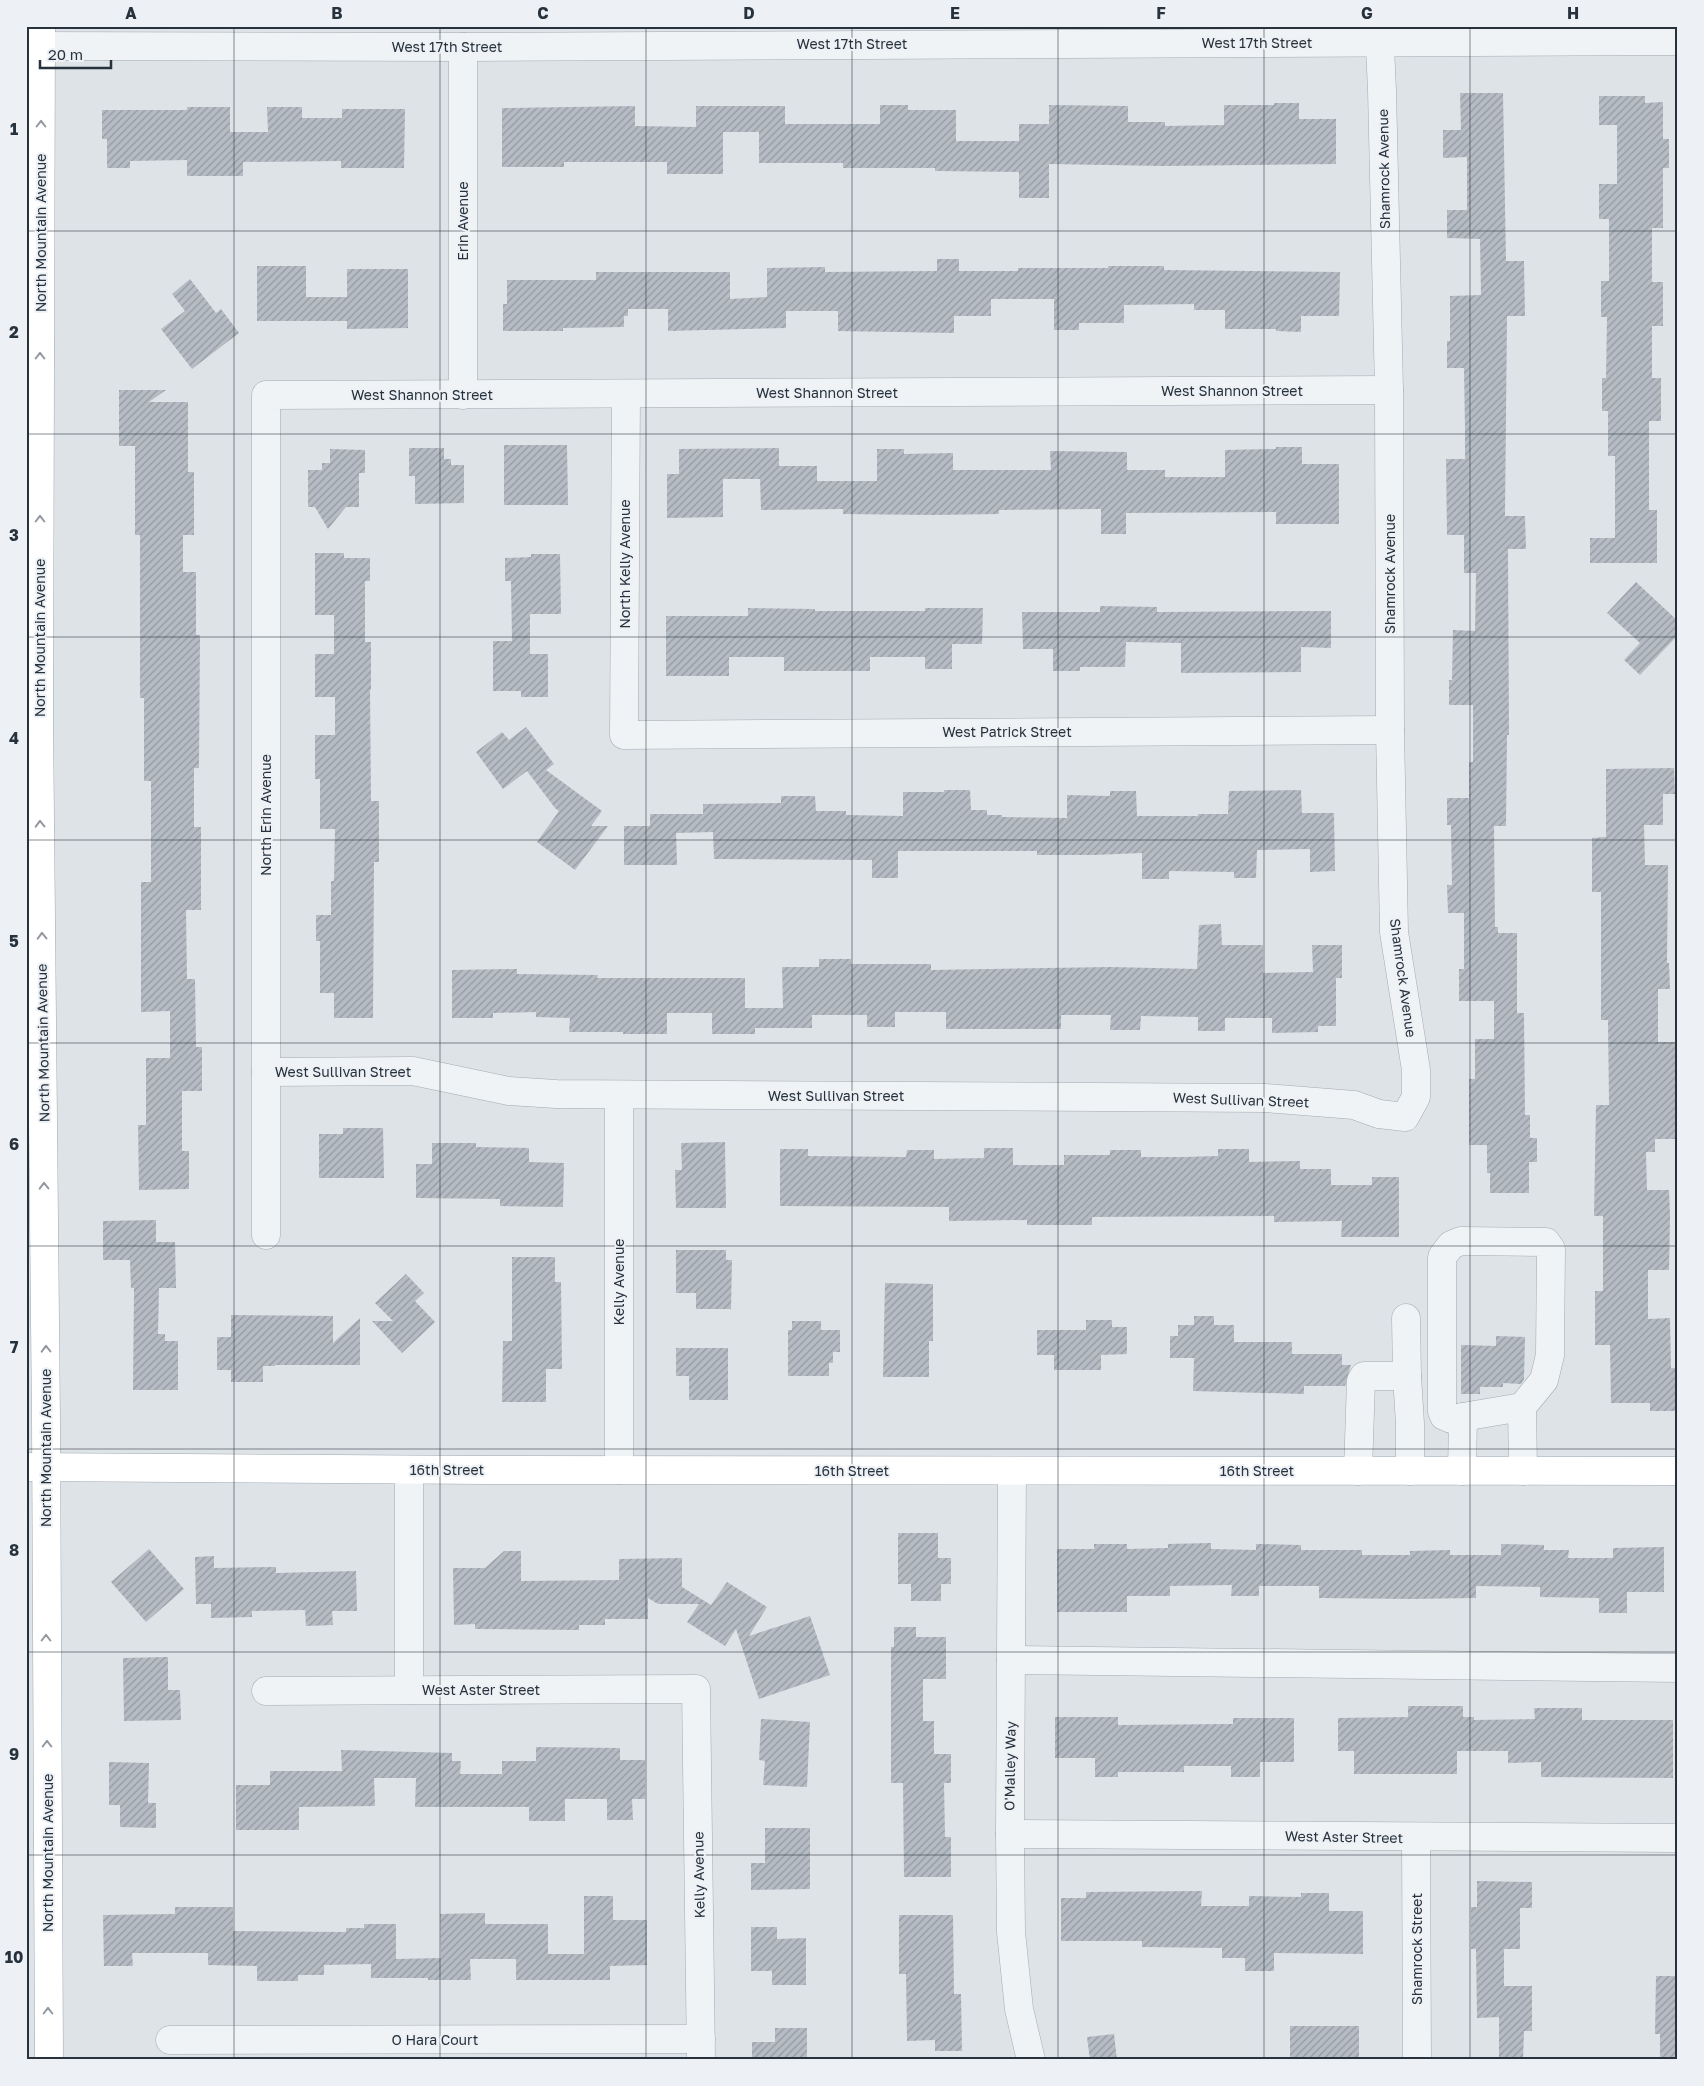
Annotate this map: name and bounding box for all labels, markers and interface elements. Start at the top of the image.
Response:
text: A [125,3,137,23]
text: B [331,3,343,23]
text: C [537,3,549,23]
text: D [743,3,755,23]
text: E [950,3,960,23]
text: F [1156,3,1166,23]
text: G [1361,3,1373,23]
text: H [1567,3,1579,23]
street label: West 17th Street [1202,34,1312,51]
street label: West 17th Street [797,35,907,52]
scale bar [40,38,111,70]
street label: West 17th Street [392,38,502,55]
text: 20 m [48,45,83,63]
street label: Shamrock Avenue [1374,109,1393,229]
text: 1 [10,119,18,139]
one-way arrow [36,120,46,128]
street label: North Mountain Avenue [32,154,49,312]
street label: Erin Avenue [454,181,471,261]
text: 2 [9,322,19,342]
one-way arrow [35,352,45,360]
street label: West Shannon Street [1161,382,1303,399]
street label: West Shannon Street [756,384,898,401]
street label: West Shannon Street [351,386,493,403]
street label: North Kelly Avenue [616,499,633,629]
one-way arrow [35,514,45,522]
street label: Shamrock Avenue [1381,514,1398,634]
text: 3 [9,525,19,545]
street label: North Mountain Avenue [31,559,48,717]
street label: West Patrick Street [942,723,1072,740]
text: 4 [9,728,19,748]
street label: North Erin Avenue [257,754,274,876]
one-way arrow [35,820,45,828]
street label: Shamrock Avenue [1387,917,1420,1039]
text: 5 [9,931,19,951]
one-way arrow [36,932,47,940]
street label: North Mountain Avenue [33,964,52,1122]
street label: West Sullivan Street [275,1063,411,1080]
street label: West Sullivan Street [768,1087,904,1104]
street label: West Sullivan Street [1172,1089,1310,1110]
text: 6 [9,1134,19,1154]
one-way arrow [39,1182,49,1190]
street label: Kelly Avenue [610,1239,627,1325]
text: 7 [10,1337,19,1357]
one-way arrow [41,1344,51,1352]
street label: North Mountain Avenue [37,1369,54,1527]
street label: 16th Street [410,1461,484,1478]
street label: 16th Street [815,1462,889,1479]
street label: 16th Street [1220,1462,1294,1479]
text: 8 [9,1540,19,1560]
one-way arrow [41,1634,51,1642]
street label: West Aster Street [422,1681,540,1698]
street label: O'Malley Way [1000,1721,1019,1811]
one-way arrow [42,1739,52,1747]
text: 9 [9,1744,19,1764]
street label: North Mountain Avenue [39,1774,56,1932]
street label: West Aster Street [1285,1827,1403,1846]
street label: Kelly Avenue [689,1831,708,1919]
street label: Shamrock Street [1408,1893,1425,2005]
text: 10 [5,1947,23,1967]
one-way arrow [43,2007,54,2015]
street label: O Hara Court [392,2031,478,2048]

